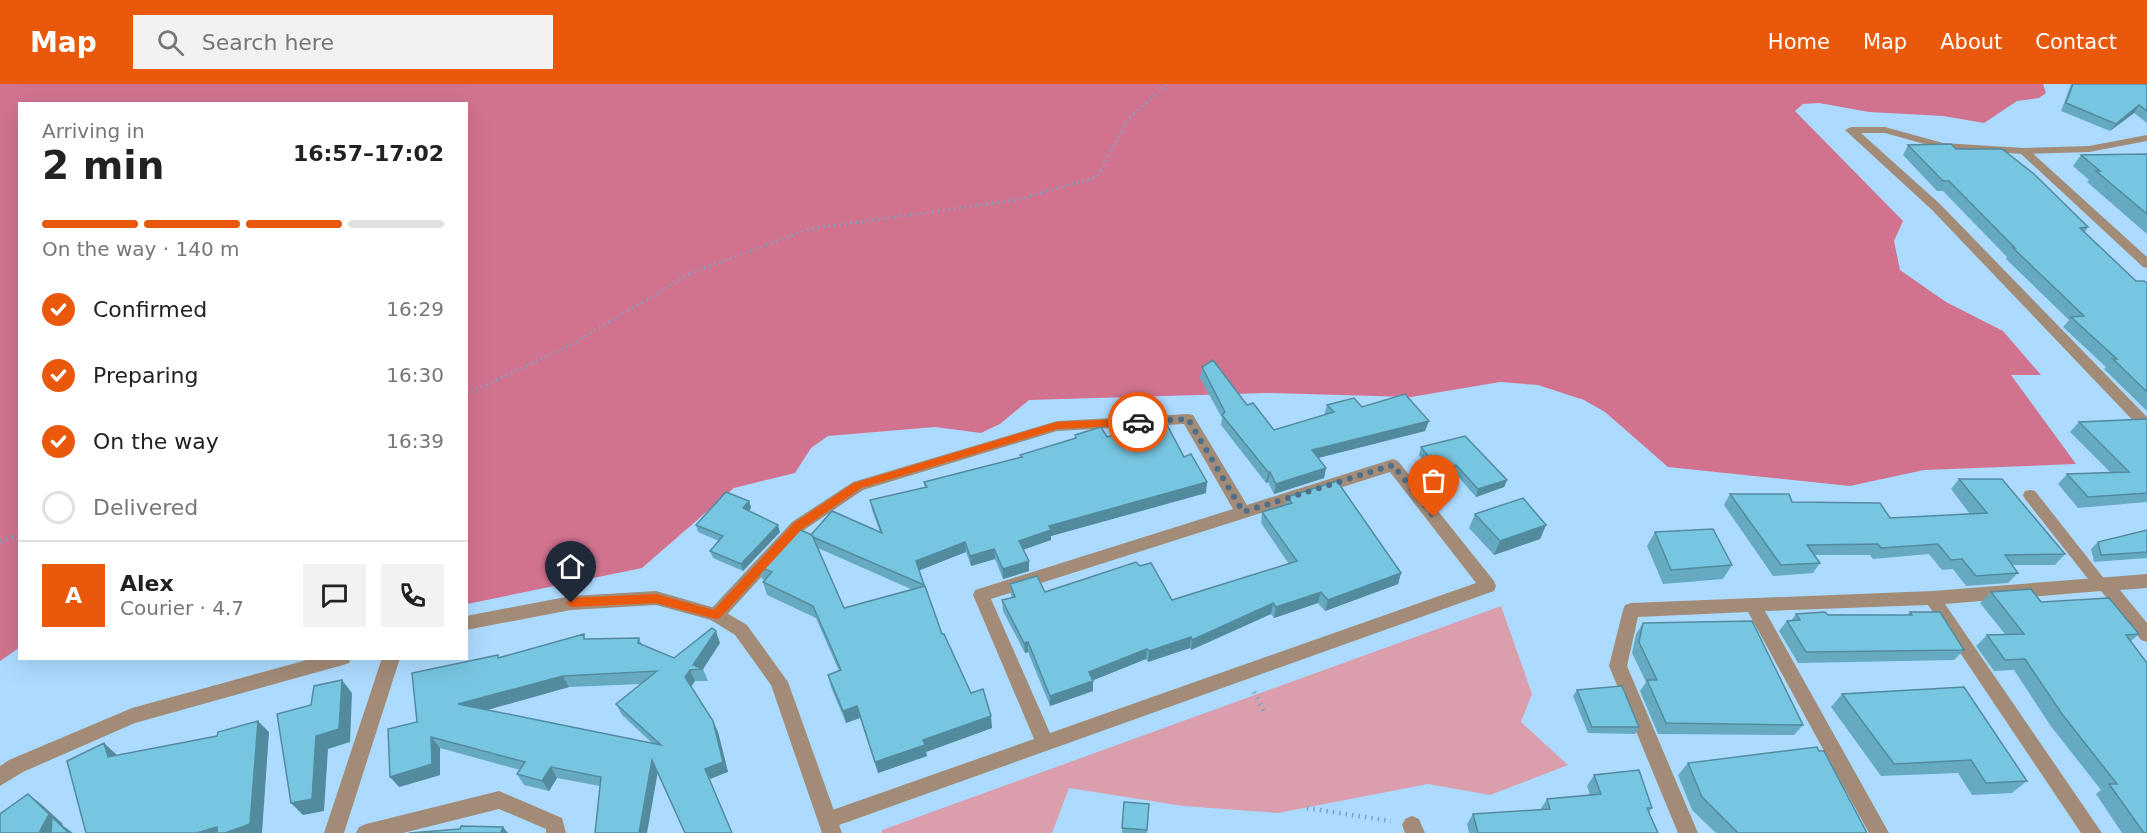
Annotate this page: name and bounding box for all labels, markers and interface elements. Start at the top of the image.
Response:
search box [133,15,553,69]
text: Map [30,26,97,59]
icon: search [154,26,187,59]
text: Search here [202,30,334,55]
text: Home [1768,30,1830,54]
text: Map [1863,30,1907,54]
text: About [1940,30,2002,54]
text: Contact [2035,30,2117,54]
text: Arriving in [42,119,145,143]
text: 16:57–17:02 [293,141,444,166]
text: 2 min [42,143,164,188]
text: On the way · 140 m [42,237,240,261]
icon: check [42,293,75,326]
text: Confirmed [93,297,207,322]
text: 16:29 [386,297,444,321]
icon: check [42,359,75,392]
text: Preparing [93,363,199,388]
text: 16:30 [386,363,444,387]
courier [1108,392,1168,452]
icon: car [1122,406,1155,439]
icon: check [42,425,75,458]
text: On the way [93,429,219,454]
text: 16:39 [386,429,444,453]
pin [1408,455,1459,517]
icon: bag [1417,464,1450,497]
text: Delivered [93,495,198,520]
pin [545,541,596,603]
icon: home [554,550,587,583]
button: chat [303,564,366,627]
button: phone [381,564,444,627]
text: Alex [120,571,174,596]
text: A [65,583,82,608]
text: Courier · 4.7 [120,596,244,620]

